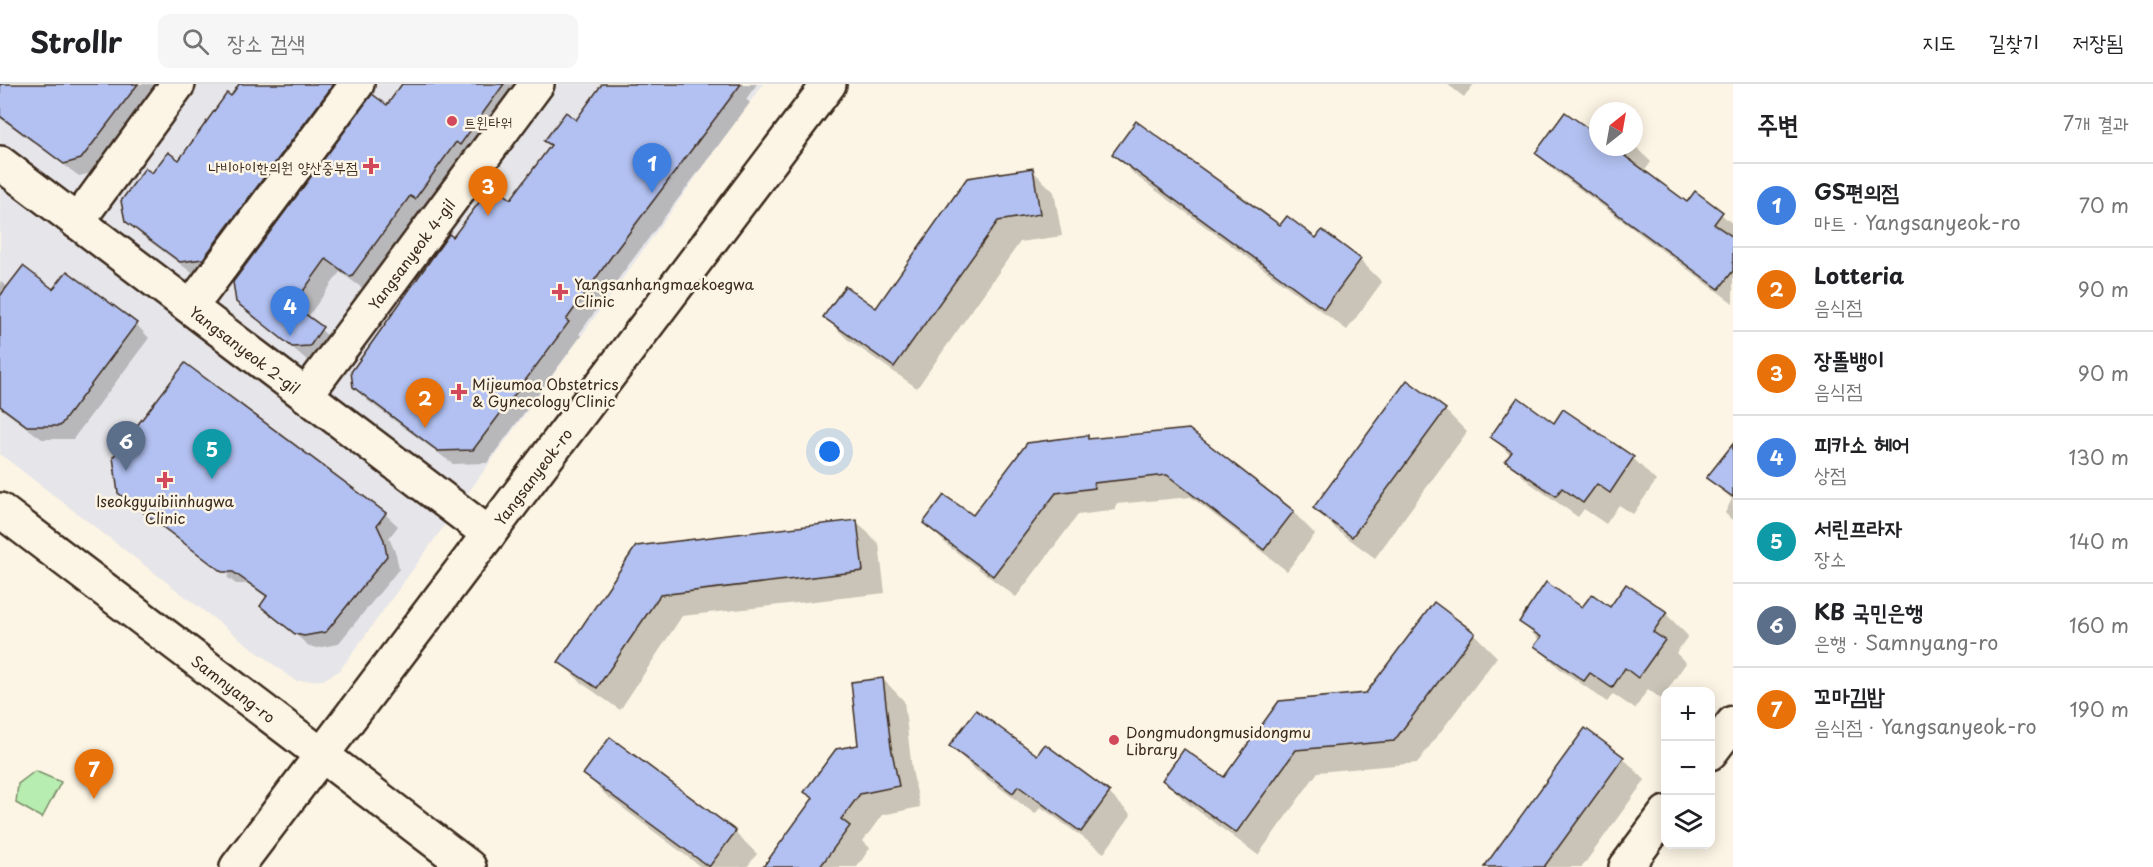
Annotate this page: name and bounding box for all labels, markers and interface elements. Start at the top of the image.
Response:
search box [158,14,578,68]
text: Strollr [30,20,122,63]
icon: search [179,25,212,58]
text: 장소 검색 [227,25,305,58]
text: 지도 [1922,25,1956,57]
text: 길찾기 [1989,25,2039,57]
text: 저장됨 [2072,25,2123,57]
north arrow [1589,102,1643,156]
text: 주변 [1757,104,1799,143]
text: 7개 결과 [2063,108,2129,138]
place label: 트윈타워 [464,110,512,133]
marker: 트윈타워 [445,114,459,128]
pin: 1 [632,144,672,193]
place label: 나비아이한의원 양산중부점 [208,155,358,178]
marker: 나비아이한의원 양산중부점 [362,157,380,175]
pin: 3 [468,166,508,216]
text: GS편의점 [1814,174,1899,207]
text: 1 [1772,190,1781,220]
text: 70 m [2079,190,2129,220]
street label: Yangsanyeok 4-gil [362,193,460,314]
text: 마트 · Yangsanyeok-ro [1814,207,2021,237]
text: Lotteria [1814,258,1904,291]
place label: Yangsanhangmaekoegwa Clinic [574,272,755,312]
text: 2 [1769,274,1784,304]
text: 90 m [2078,274,2129,304]
marker: Yangsanhangmaekoegwa Clinic [551,283,569,301]
pin: 4 [270,286,310,336]
text: 음식점 [1814,291,1862,321]
street label: Yangsanyeok 2-gil [185,300,306,399]
text: 장똘뱅이 [1814,342,1885,375]
text: 3 [1770,358,1783,388]
text: 90 m [2078,358,2129,388]
place label: Mijeumoa Obstetrics & Gynecology Clinic [472,372,618,412]
text: 음식점 [1814,375,1862,405]
pin: 2 [406,378,444,428]
marker: Mijeumoa Obstetrics & Gynecology Clinic [450,383,468,401]
pin: 6 [106,422,146,471]
street label: Yangsanyeok-ro [488,423,577,530]
text: 피카소 헤어 [1814,426,1910,459]
pin: 5 [192,430,232,479]
your location [815,437,844,466]
text: 4 [1770,442,1783,472]
text: 130 m [2069,442,2129,472]
text: 상점 [1814,459,1846,489]
marker: Iseokgyuibiinhugwa Clinic [156,471,174,489]
place label: Iseokgyuibiinhugwa Clinic [96,489,234,529]
text: 서린프라자 [1814,510,1903,543]
text: 5 [1770,526,1783,556]
text: 140 m [2069,526,2129,556]
text: 장소 [1814,543,1846,573]
text: KB 국민은행 [1814,594,1923,627]
text: 6 [1769,610,1784,640]
text: 160 m [2069,610,2129,640]
text: 은행 · Samnyang-ro [1814,627,1998,657]
street label: Samnyang-ro [187,649,281,728]
text: 꼬마김밥 [1814,678,1885,711]
map controls [1661,687,1715,849]
button: + [1661,687,1715,741]
text: 7 [1771,694,1782,724]
text: 190 m [2070,694,2129,724]
text: 음식점 · Yangsanyeok-ro [1814,711,2037,741]
place label: Dongmudongmusidongmu Library [1126,720,1311,760]
marker: Dongmudongmusidongmu Library [1107,733,1121,747]
button: − [1661,741,1715,795]
pin: 7 [74,750,113,799]
button: layers [1661,795,1715,849]

